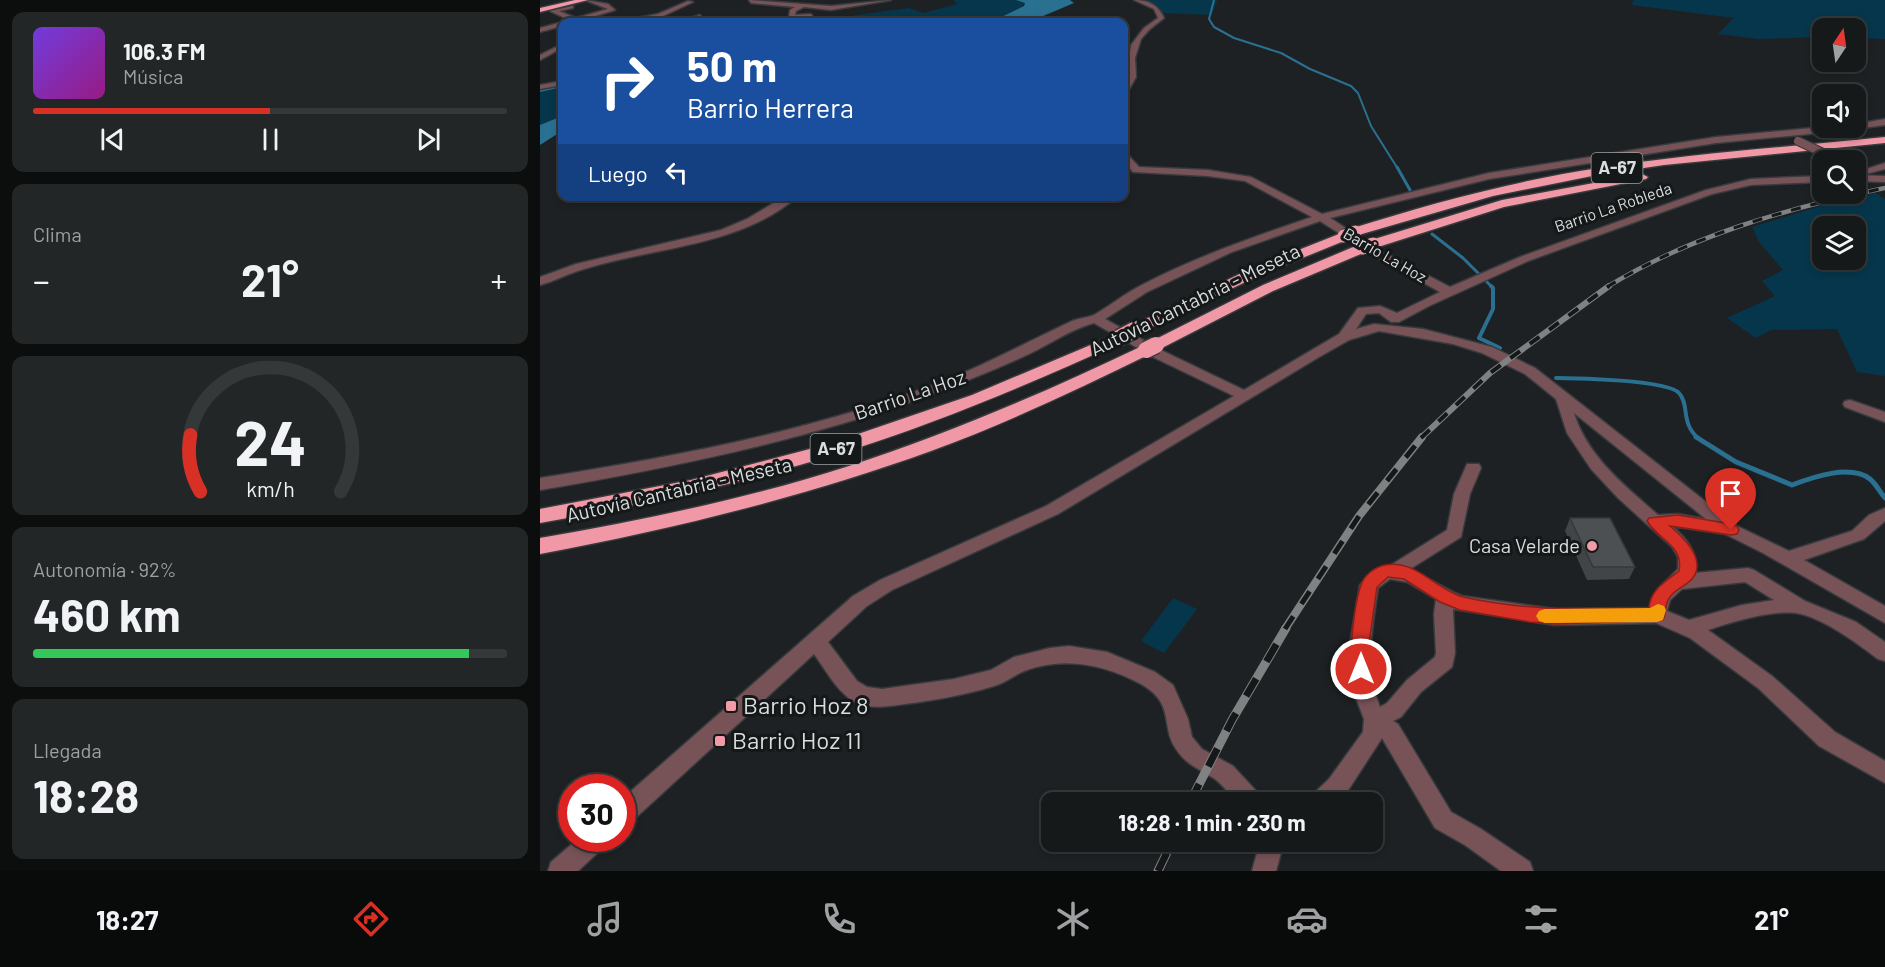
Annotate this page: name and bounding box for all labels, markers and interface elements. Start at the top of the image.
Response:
north arrow [1812,18,1866,72]
map controls [1812,18,1866,270]
text: 106.3 FM [123,38,205,64]
text: 50 m [687,40,777,90]
icon: right [588,42,666,120]
text: Música [123,64,183,88]
button: sound [1812,84,1866,138]
text: Barrio Herrera [687,91,854,123]
icon: previous [96,123,129,156]
icon: pause [254,123,287,156]
icon: next [412,123,445,156]
button: search [1812,150,1866,204]
road number: A-67 [1592,153,1642,183]
icon: left [660,156,693,189]
text: Luego [588,160,648,186]
street label: Barrio La Robleda [1552,178,1674,235]
button: layers [1812,216,1866,270]
text: Clima [33,222,82,246]
street label: Barrio La Hoz [1340,223,1430,286]
street label: Autovía Cantabria - Meseta [1086,238,1303,360]
text: 21° [241,252,299,306]
text: − [33,260,50,300]
text: + [491,260,507,300]
street label: Barrio La Hoz [851,364,968,424]
text: 24 [234,405,306,479]
road number: A-67 [810,434,862,464]
street label: Autovía Cantabria - Meseta [564,451,794,527]
pin [1705,468,1756,530]
text: km/h [246,477,294,502]
icon: arrive [1714,477,1747,510]
place label: Casa Velarde [1469,533,1580,557]
marker: Casa Velarde [1585,539,1599,553]
text: Autonomía · 92% [33,557,177,581]
text: 460 km [33,587,181,641]
position arrow [1329,637,1393,701]
place label: Barrio Hoz 8 [743,690,868,719]
marker: Barrio Hoz 8 [724,699,738,713]
place label: Barrio Hoz 11 [732,725,862,754]
marker: Barrio Hoz 11 [713,734,727,748]
text: Llegada [33,738,102,762]
text: 18:28 [33,768,139,822]
speed limit sign: 30 [558,774,636,852]
text: 18:28 · 1 min · 230 m [1118,809,1306,835]
icon: directions [350,898,392,940]
icon: music [584,898,626,940]
icon: phone [818,898,860,940]
icon: climate [1052,898,1094,940]
icon: car [1286,898,1328,940]
icon: filters [1520,898,1562,940]
text: 18:27 [96,903,159,935]
text: 21° [1754,903,1789,935]

